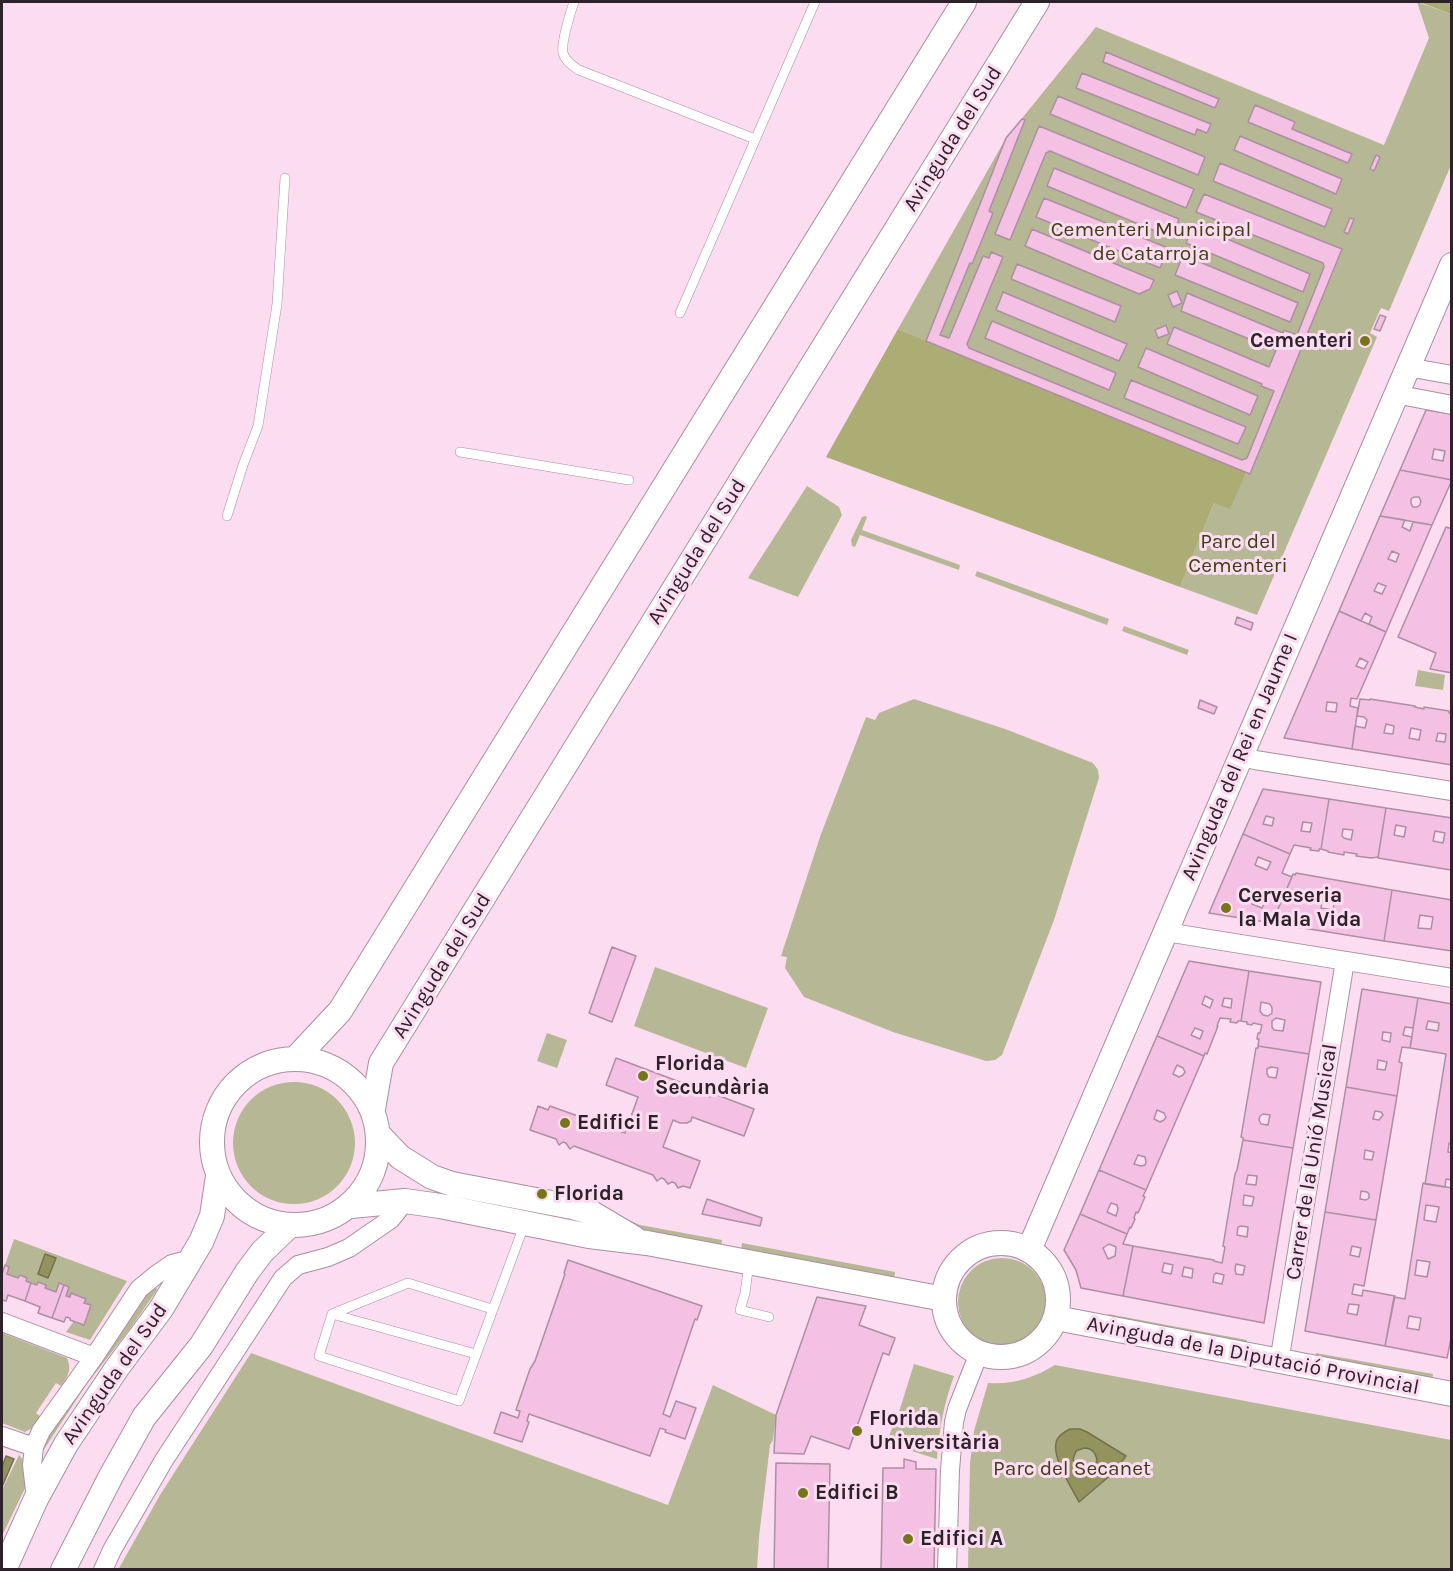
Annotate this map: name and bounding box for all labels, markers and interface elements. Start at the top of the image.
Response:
street label: Avinguda del Sud [898,62,1008,216]
park label: Cementeri Municipal de Catarroja [1051,217,1251,267]
place label: Cementeri [1250,328,1353,354]
marker: Cementeri [1358,334,1372,348]
street label: Avinguda del Sud [642,475,752,629]
park label: Parc del Cementeri [1188,529,1288,579]
street label: Avinguda del Rei en Jaume I [1176,630,1304,884]
place label: Cerveseria la Mala Vida [1238,883,1361,933]
street label: Avinguda del Sud [387,889,497,1043]
marker: Cerveseria la Mala Vida [1219,901,1233,915]
street label: Carrer de la Unió Musical [1281,1042,1343,1282]
place label: Florida Secundària [655,1051,769,1101]
marker: Florida Secundària [636,1069,650,1083]
place label: Edifici E [577,1110,659,1136]
marker: Edifici E [558,1116,572,1130]
place label: Florida [554,1181,624,1207]
marker: Florida [535,1187,549,1201]
street label: Avinguda del Sud [57,1299,173,1449]
street label: Avinguda de la Diputació Provincial [1085,1311,1421,1401]
place label: Florida Universitària [869,1406,1000,1456]
marker: Florida Universitària [850,1424,864,1438]
park label: Parc del Secanet [993,1456,1151,1482]
place label: Edifici B [815,1480,899,1506]
marker: Edifici B [796,1486,810,1500]
place label: Edifici A [920,1526,1003,1552]
marker: Edifici A [901,1532,915,1546]

